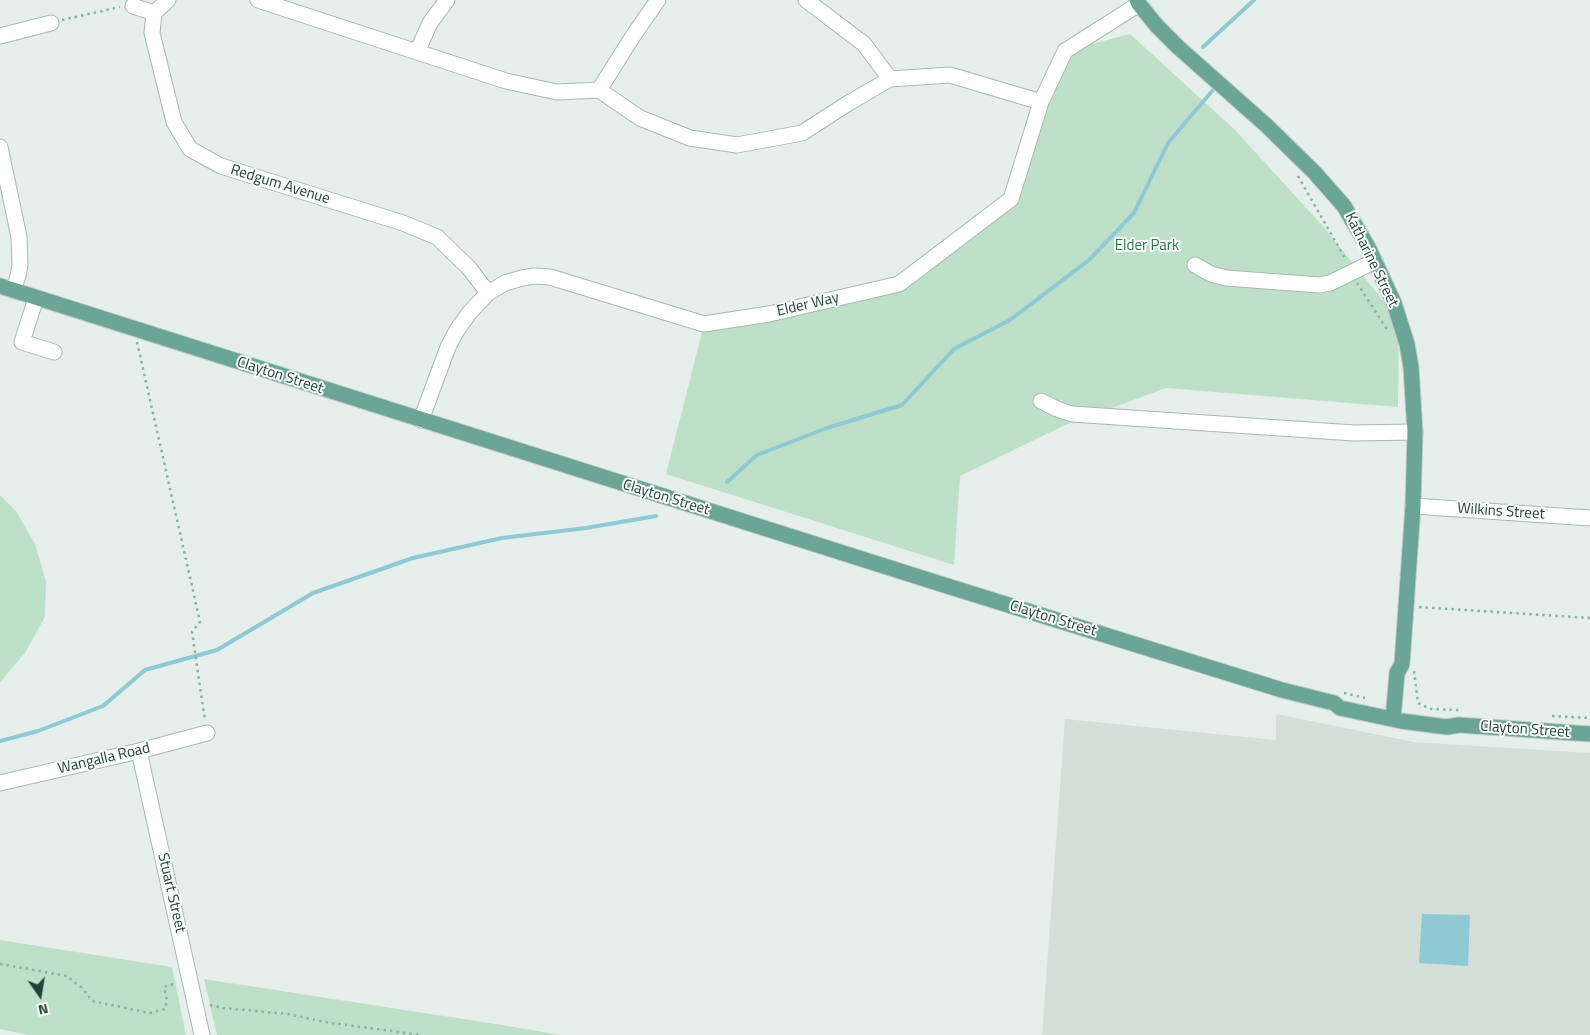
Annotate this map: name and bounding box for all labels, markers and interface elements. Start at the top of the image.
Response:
street label: Redgum Avenue [228,161,332,209]
street label: Katharine Street [1340,210,1402,310]
park label: Elder Park [1115,237,1179,255]
street label: Elder Way [775,289,841,321]
street label: Clayton Street [235,354,325,398]
street label: Clayton Street [621,476,711,520]
street label: Wilkins Street [1457,500,1545,524]
street label: Clayton Street [1008,597,1098,641]
street label: Clayton Street [1480,718,1570,742]
street label: Wangalla Road [56,740,152,778]
street label: Stuart Street [153,851,189,935]
north arrow [15,970,65,1020]
text: N [36,999,51,1021]

